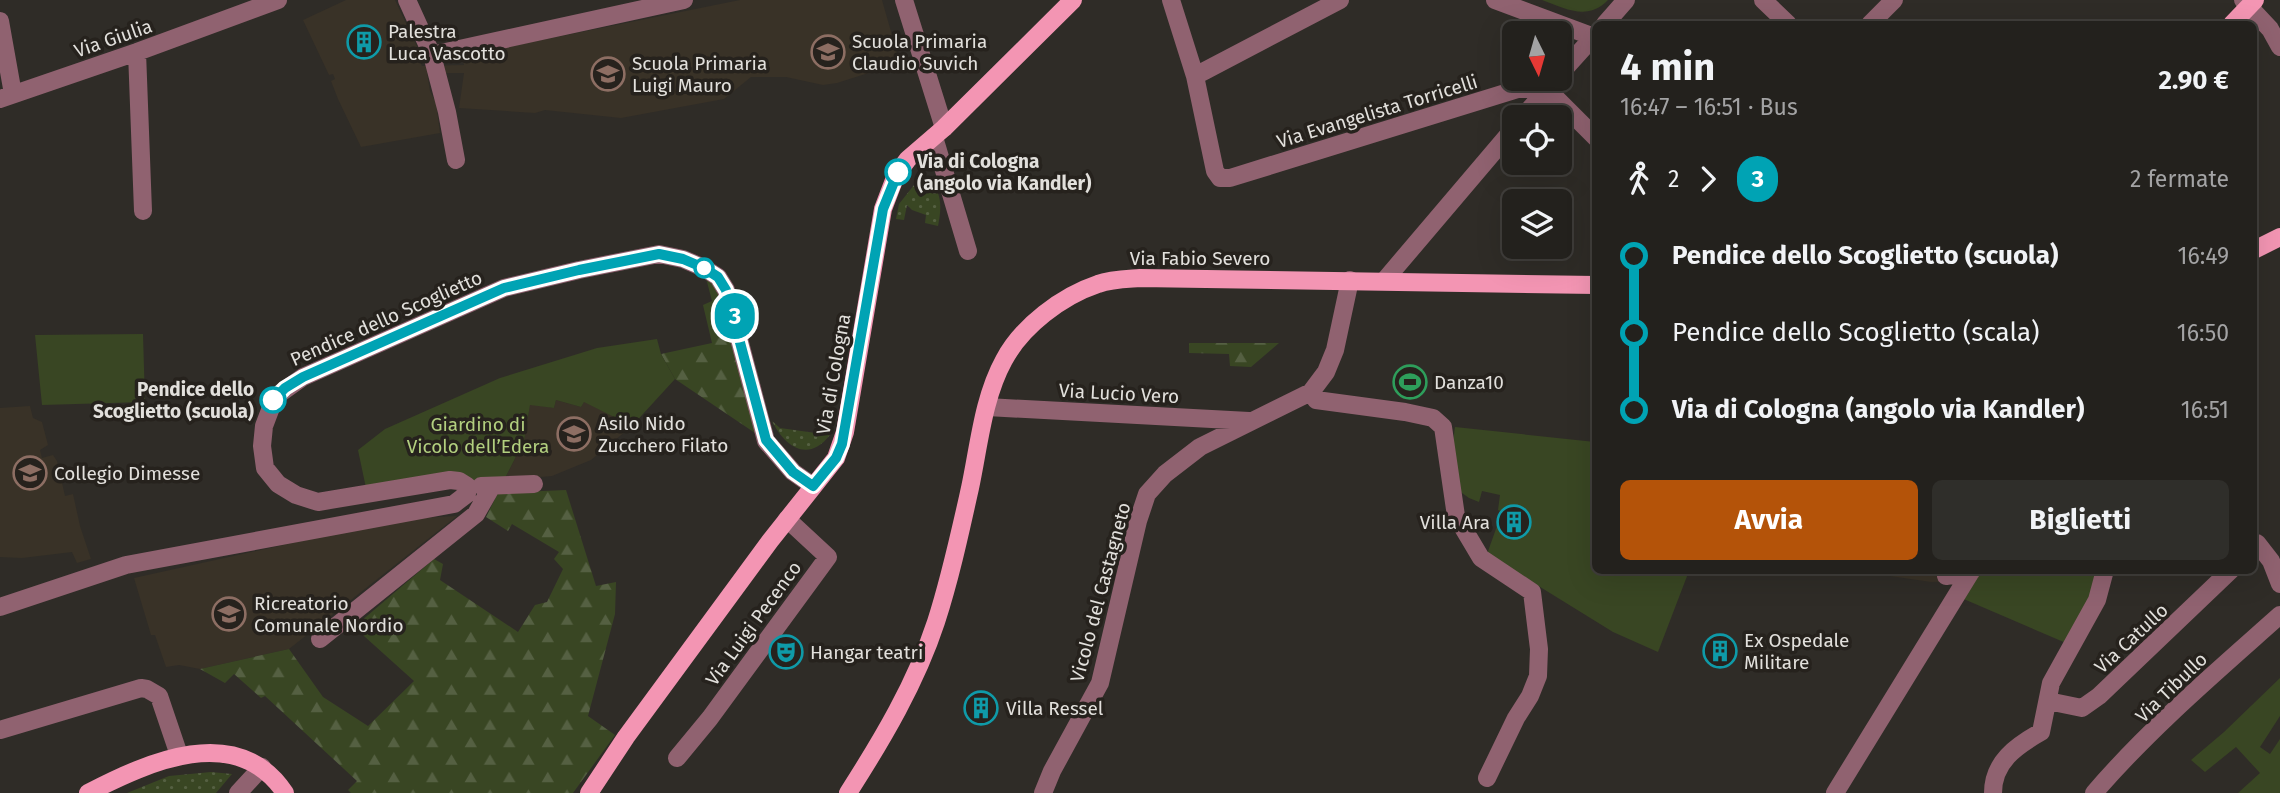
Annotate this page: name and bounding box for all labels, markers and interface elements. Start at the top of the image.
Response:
street label: Via Giulia [71,14,155,63]
place label: Palestra Luca Vascotto [388,20,506,65]
north arrow [1502,21,1572,91]
map controls [1502,21,1572,259]
building icon: Palestra Luca Vascotto [345,23,383,61]
place label: Scuola Primaria Claudio Suvich [852,30,987,75]
school or university icon: Scuola Primaria Claudio Suvich [809,33,847,71]
text: 4 min [1620,44,1715,90]
place label: Scuola Primaria Luigi Mauro [632,52,767,97]
school or university icon: Scuola Primaria Luigi Mauro [589,55,627,93]
text: 2.90 € [2159,65,2229,96]
street label: Via Evangelista Torricelli [1274,70,1480,153]
text: 16:47 – 16:51 · Bus [1620,93,1798,121]
button: locate [1502,105,1572,175]
place label: Via di Cologna (angolo via Kandler) [916,150,1091,195]
marker: Via di Cologna (angolo via Kandler) [885,159,911,185]
icon: walk [1620,160,1658,198]
icon: forward [1689,160,1727,198]
text: 2 [1668,165,1679,193]
text: 3 [1751,165,1764,193]
text: 2 fermate [2130,165,2229,193]
button: layers [1502,189,1572,259]
text: Pendice dello Scoglietto (scuola) [1672,240,2058,271]
text: 16:49 [2178,242,2229,270]
street label: Via Fabio Severo [1130,247,1270,270]
unlabelled marker [694,258,714,278]
street label: Pendice dello Scoglietto [287,266,486,371]
line badge: 3 [712,293,758,339]
text: 3 [729,302,741,330]
street label: Via di Cologna [812,312,855,436]
text: Pendice dello Scoglietto (scala) [1672,317,2040,348]
text: 16:50 [2177,319,2229,347]
sports icon: Danza10 [1391,363,1429,401]
place label: Danza10 [1434,371,1504,394]
place label: Pendice dello Scoglietto (scuola) [93,378,254,423]
street label: Via Lucio Vero [1058,379,1180,408]
marker: Pendice dello Scoglietto (scuola) [260,387,286,413]
text: Via di Cologna (angolo via Kandler) [1672,394,2084,425]
text: 16:51 [2181,396,2229,424]
place label: Asilo Nido Zucchero Filato [598,412,728,457]
park label: Giardino di Vicolo dell’Edera [407,413,549,458]
school or university icon: Asilo Nido Zucchero Filato [555,415,593,453]
school or university icon: Collegio Dimesse [11,454,49,492]
place label: Collegio Dimesse [54,462,200,485]
button: Avvia [1620,480,1918,560]
button: Biglietti [1932,480,2229,560]
street label: Vicolo del Castagneto [1065,500,1136,684]
building icon: Villa Ara [1495,503,1533,541]
place label: Villa Ara [1420,511,1490,534]
street label: Via Luigi Pecenco [701,557,806,690]
place label: Ricreatorio Comunale Nordio [254,592,404,637]
school or university icon: Ricreatorio Comunale Nordio [210,595,248,633]
street label: Via Catullo [2090,599,2173,678]
place label: Ex Ospedale Militare [1744,629,1849,674]
building icon: Ex Ospedale Militare [1701,632,1739,670]
theatre icon: Hangar teatri [767,633,805,671]
place label: Hangar teatri [810,641,923,664]
street label: Via Tibullo [2131,647,2212,727]
building icon: Villa Ressel [962,689,1000,727]
place label: Villa Ressel [1006,697,1104,720]

